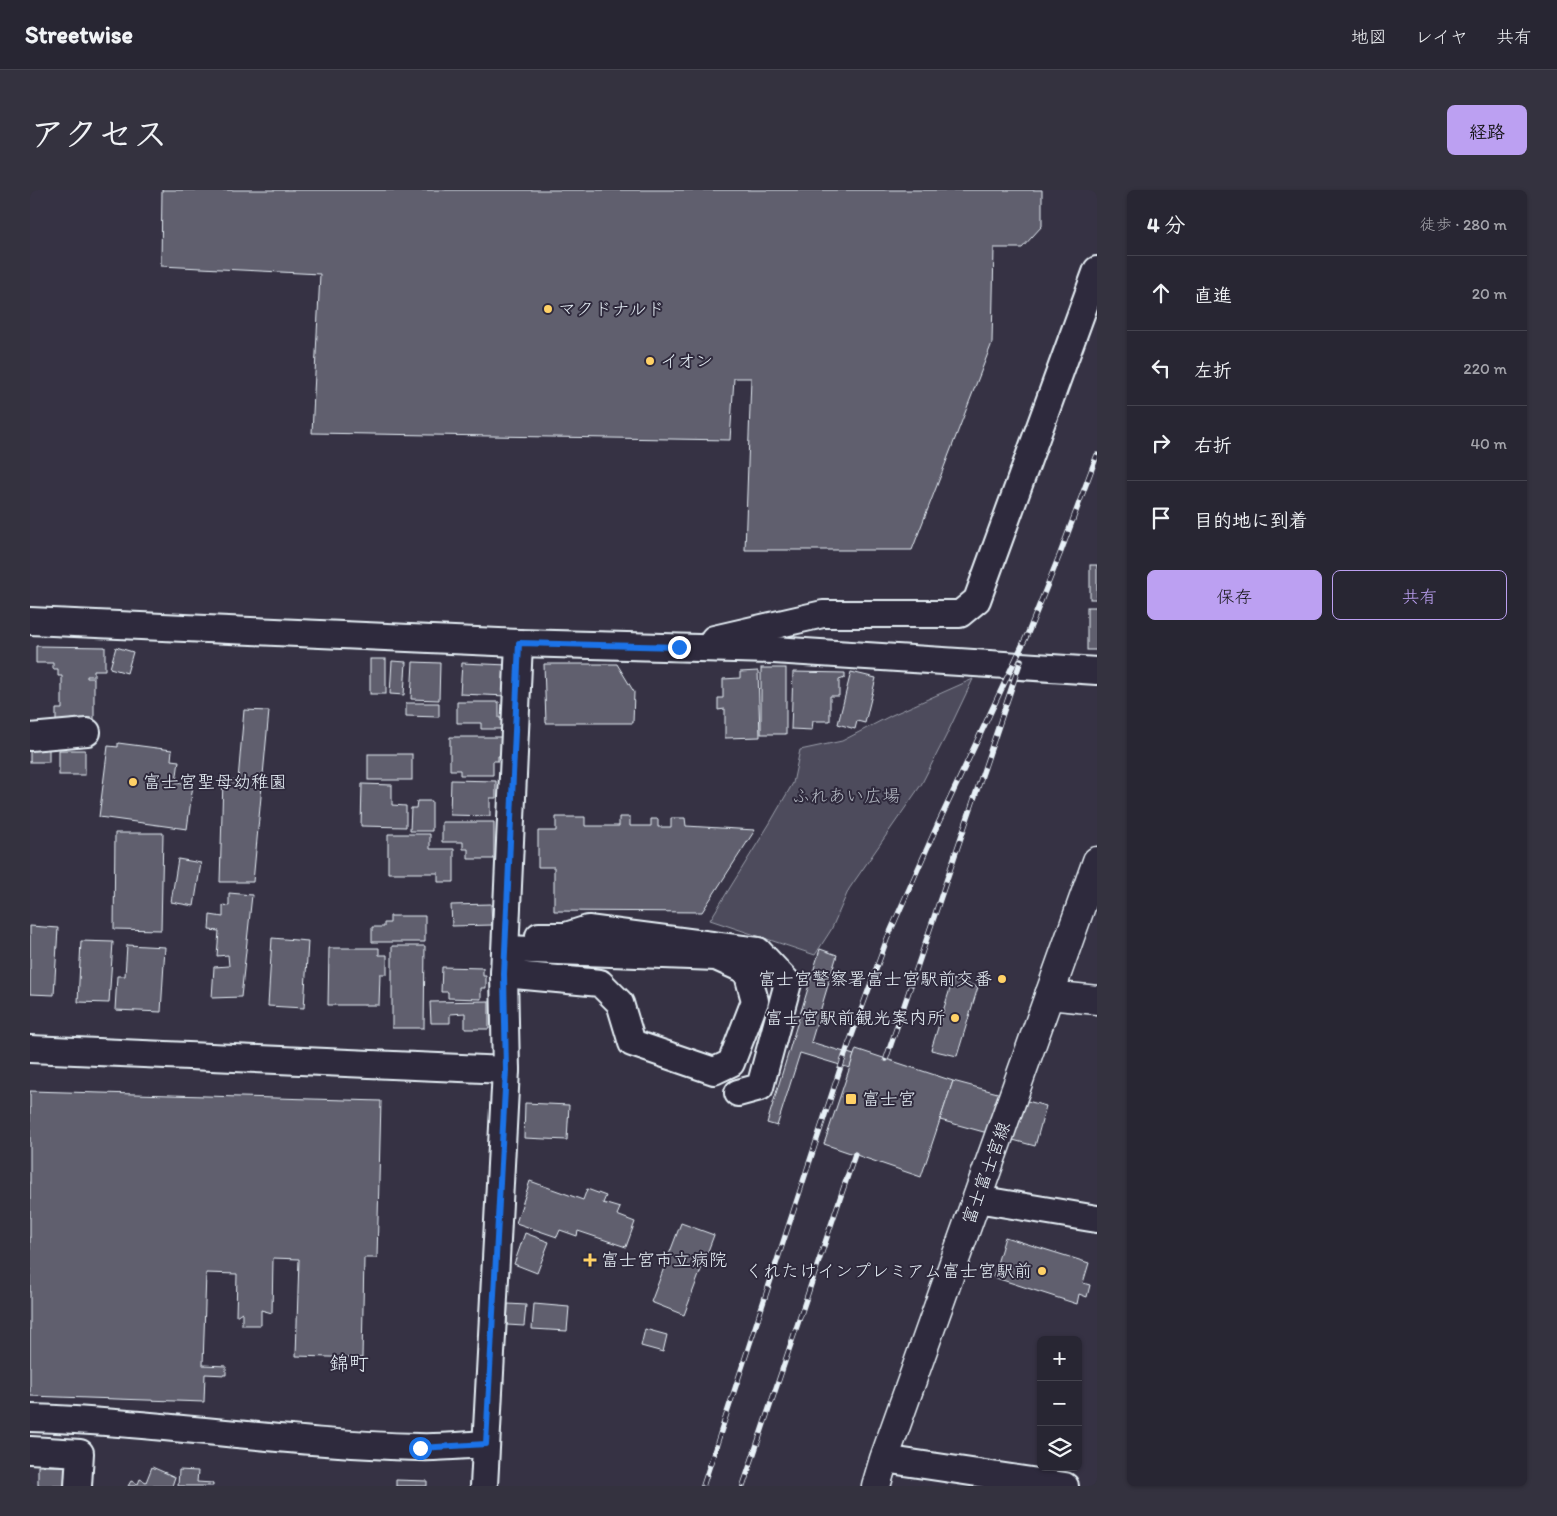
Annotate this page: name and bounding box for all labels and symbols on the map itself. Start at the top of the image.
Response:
place label: マクドナルド [558,298,665,320]
marker: マクドナルド [542,303,554,315]
place label: イオン [660,350,713,372]
marker: イオン [644,355,656,367]
route end [668,636,691,659]
place label: 富士宮聖母幼稚園 [143,771,287,793]
marker: 富士宮聖母幼稚園 [127,776,139,788]
park label: ふれあい広場 [792,785,900,807]
place label: 富士宮警察署富士宮駅前交番 [758,968,992,990]
marker: 富士宮警察署富士宮駅前交番 [996,973,1008,985]
place label: 富士宮駅前観光案内所 [765,1007,945,1029]
marker: 富士宮駅前観光案内所 [949,1012,961,1024]
place label: 富士宮 [862,1088,916,1110]
marker: 富士宮 [844,1092,858,1106]
street label: 富士富士宮線 [957,1118,1015,1228]
place label: 富士宮市立病院 [601,1249,727,1271]
marker: 富士宮市立病院 [583,1253,597,1267]
place label: くれたけインプレミアム富士宮駅前 [745,1260,1032,1282]
marker: くれたけインプレミアム富士宮駅前 [1036,1265,1048,1277]
district label: 錦町 [329,1351,369,1375]
route start [409,1437,432,1460]

